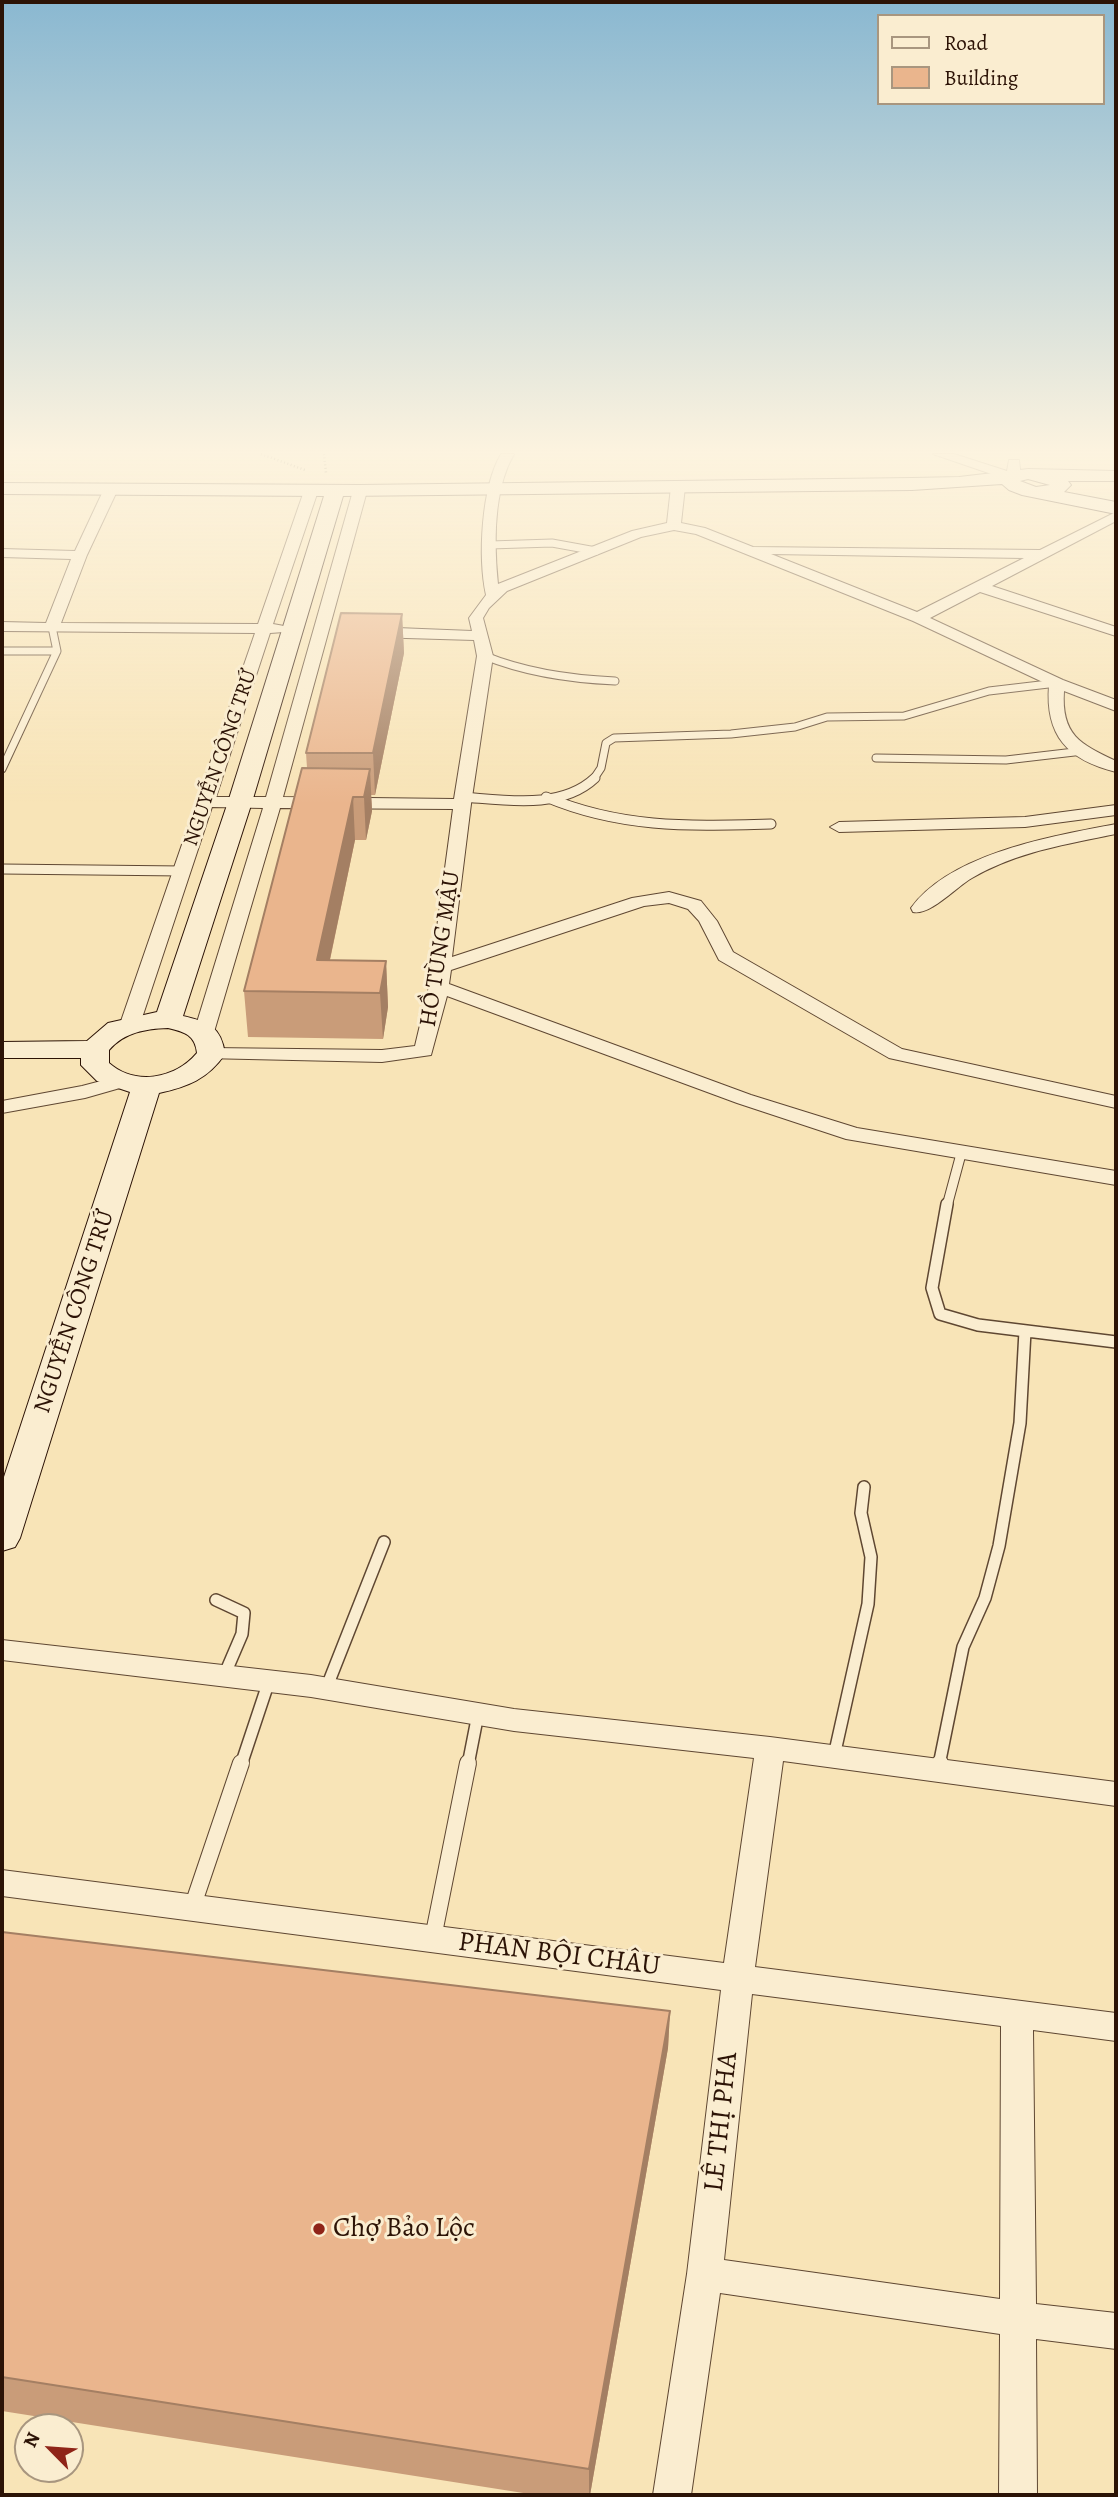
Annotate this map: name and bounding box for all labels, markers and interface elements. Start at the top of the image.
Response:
legend [876,14,1104,105]
text: Road [944,29,988,57]
text: Building [944,64,1018,92]
street label: NGUYỄN CÔNG TRỨ [179,666,263,850]
street label: HỒ TÙNG MẬU [414,869,468,1029]
street label: NGUYỄN CÔNG TRỨ [29,1207,121,1417]
street label: PHAN BỘI CHÂU [456,1926,662,1984]
street label: LÊ THỊ PHA [698,2050,746,2194]
place label: Chợ Bảo Lộc [333,2212,475,2246]
marker: Chợ Bảo Lộc [311,2221,327,2237]
north arrow [14,2413,84,2483]
text: N [17,2428,46,2452]

